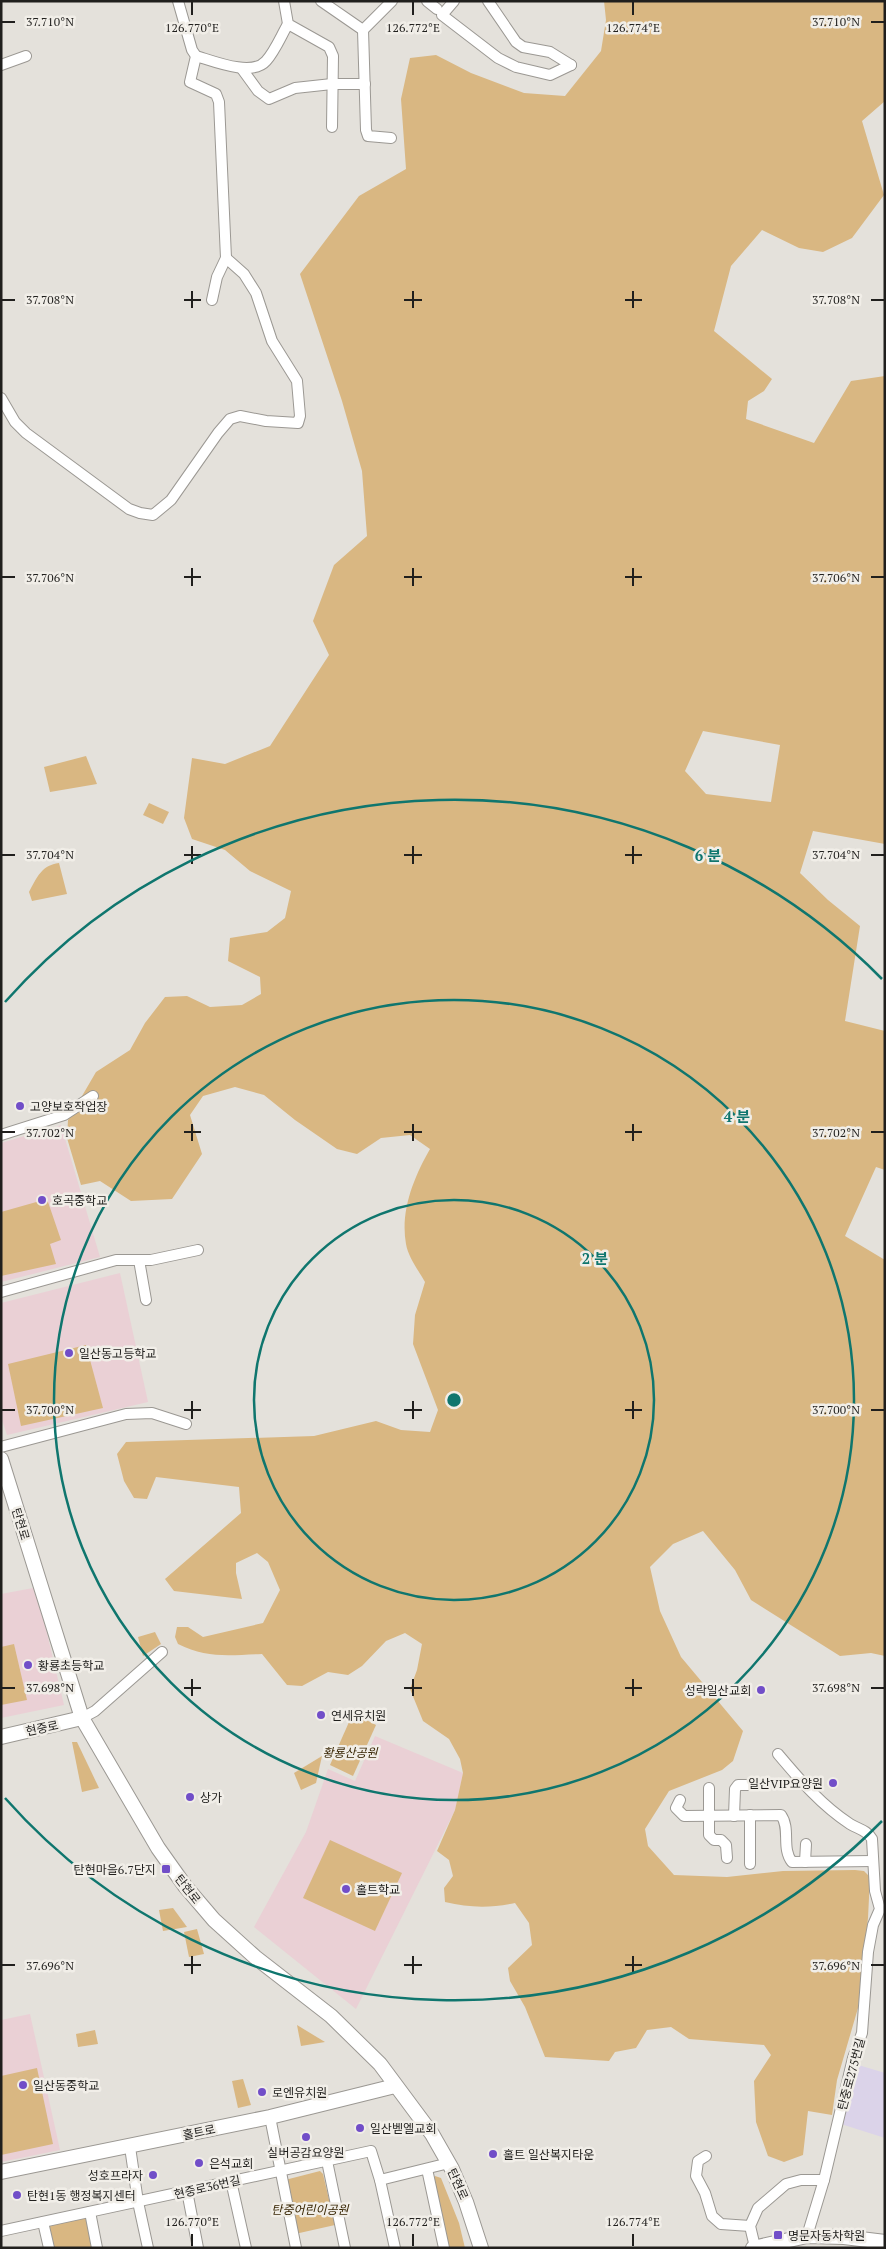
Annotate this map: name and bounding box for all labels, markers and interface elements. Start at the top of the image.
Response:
text: 37.710°N [26,14,74,29]
text: 37.710°N [812,14,860,29]
text: 126.770°E [165,20,219,35]
text: 126.772°E [386,20,440,35]
text: 126.774°E [606,20,660,35]
text: 37.708°N [26,292,74,307]
text: 37.708°N [812,292,860,307]
text: 37.706°N [26,570,74,585]
text: 37.706°N [812,570,860,585]
text: 6 분 [695,845,721,865]
text: 37.704°N [26,847,74,862]
text: 37.704°N [812,847,860,862]
place label: 고양보호작업장 [30,1099,107,1114]
marker: 고양보호작업장 [14,1100,26,1112]
text: 4 분 [724,1106,750,1126]
text: 37.702°N [26,1125,74,1140]
text: 37.702°N [812,1125,860,1140]
place label: 호곡중학교 [52,1193,107,1208]
marker: 호곡중학교 [36,1194,48,1206]
text: 2 분 [582,1248,608,1268]
place label: 일산동고등학교 [79,1346,156,1361]
marker: 일산동고등학교 [63,1347,75,1359]
centre of rings [445,1391,463,1409]
text: 37.700°N [26,1402,74,1417]
text: 37.700°N [812,1402,860,1417]
street label: 탄현로 [9,1506,33,1542]
place label: 황룡초등학교 [38,1658,104,1673]
marker: 황룡초등학교 [22,1659,34,1671]
text: 37.698°N [26,1680,74,1695]
text: 37.698°N [812,1680,860,1695]
place label: 성락일산교회 [685,1683,751,1698]
marker: 성락일산교회 [755,1684,767,1696]
place label: 연세유치원 [331,1708,386,1723]
marker: 연세유치원 [315,1709,327,1721]
street label: 현중로 [24,1717,60,1739]
park label: 황룡산공원 [322,1745,379,1760]
place label: 일산VIP요양원 [748,1776,823,1791]
marker: 일산VIP요양원 [827,1777,839,1789]
place label: 상가 [200,1790,222,1805]
marker: 상가 [184,1791,196,1803]
place label: 탄현마을6.7단지 [74,1862,156,1877]
marker: 탄현마을6.7단지 [160,1863,172,1875]
street label: 탄현로 [172,1871,204,1907]
place label: 홀트학교 [356,1882,400,1897]
marker: 홀트학교 [340,1883,352,1895]
text: 37.696°N [26,1958,74,1973]
text: 37.696°N [812,1958,860,1973]
street label: 탄중로275번길 [834,2036,868,2112]
place label: 일산동중학교 [33,2078,99,2093]
marker: 일산동중학교 [17,2079,29,2091]
place label: 로엔유치원 [272,2085,327,2100]
marker: 로엔유치원 [256,2086,268,2098]
street label: 홀트로 [181,2121,217,2143]
place label: 일산벧엘교회 [370,2121,436,2136]
marker: 일산벧엘교회 [354,2122,366,2134]
marker: 실버공감요양원 [300,2131,312,2143]
place label: 실버공감요양원 [267,2145,345,2160]
place label: 홀트 일산복지타운 [503,2147,594,2162]
marker: 홀트 일산복지타운 [487,2148,499,2160]
place label: 은석교회 [209,2156,253,2171]
marker: 은석교회 [193,2157,205,2169]
street label: 탄현로 [444,2166,472,2202]
place label: 성호프라자 [88,2168,143,2183]
marker: 성호프라자 [147,2169,159,2181]
street label: 현중로36번길 [172,2172,242,2202]
place label: 탄현1동 행정복지센터 [27,2188,136,2203]
marker: 탄현1동 행정복지센터 [11,2189,23,2201]
park label: 탄중어린이공원 [271,2202,350,2217]
text: 126.770°E [165,2214,219,2229]
text: 126.772°E [386,2214,440,2229]
text: 126.774°E [606,2214,660,2229]
place label: 명문자동차학원 [788,2228,865,2243]
marker: 명문자동차학원 [772,2229,784,2241]

